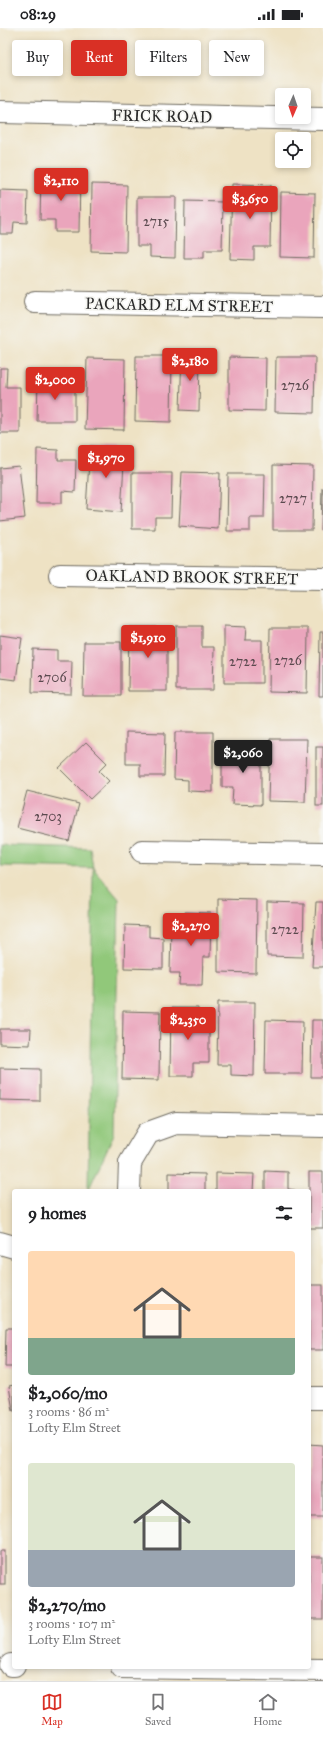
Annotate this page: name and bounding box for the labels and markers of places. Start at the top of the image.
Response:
pin: $2,110 [28,168,94,202]
pin: $3,650 [217,186,283,220]
pin: $2,180 [157,348,223,382]
pin: $2,000 [22,367,88,401]
pin: $1,970 [73,445,139,479]
pin: $1,910 [115,625,181,659]
pin: $2,060 [210,740,276,774]
pin: $2,270 [158,913,224,947]
pin: $2,350 [155,1007,221,1041]

